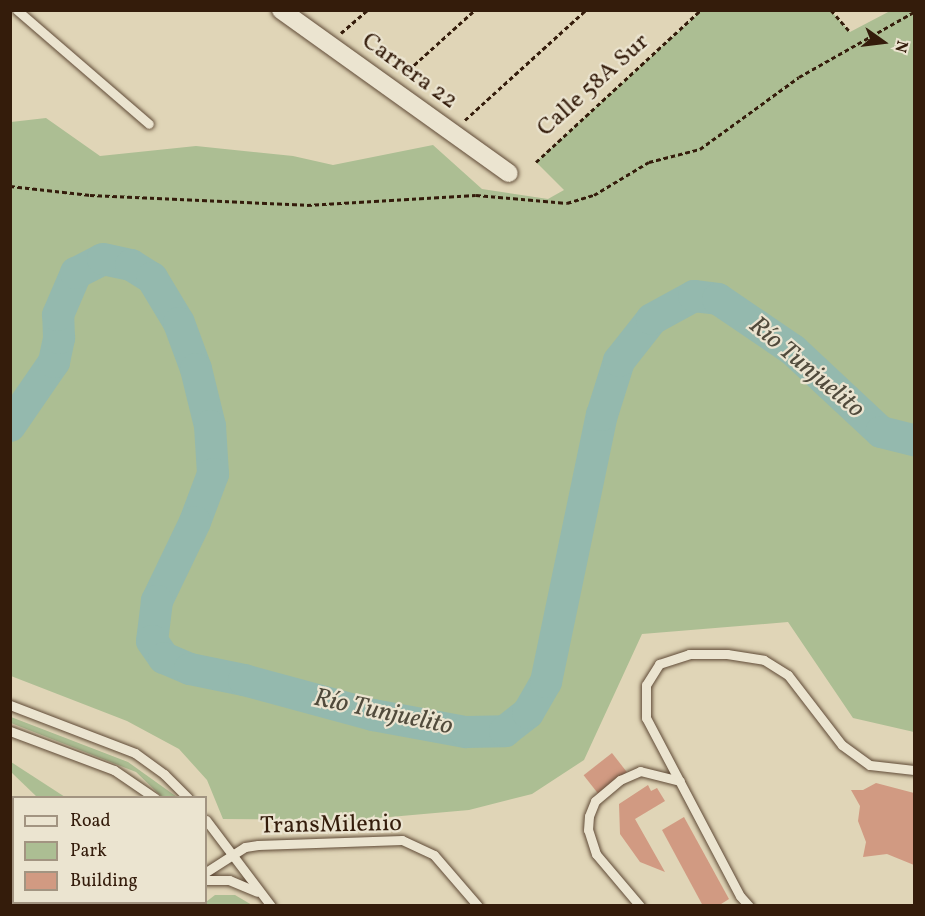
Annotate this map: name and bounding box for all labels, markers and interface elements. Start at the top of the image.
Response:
north arrow [853,12,913,72]
street label: Carrera 22 [355,28,463,116]
street label: Calle 58A Sur [532,28,656,144]
text: N [888,38,913,55]
water label: Río Tunjuelito [742,311,870,425]
water label: Río Tunjuelito [311,683,455,743]
legend [12,796,207,904]
text: Road [70,809,111,834]
street label: TransMilenio [260,810,402,842]
text: Park [70,839,107,864]
text: Building [70,869,138,894]

